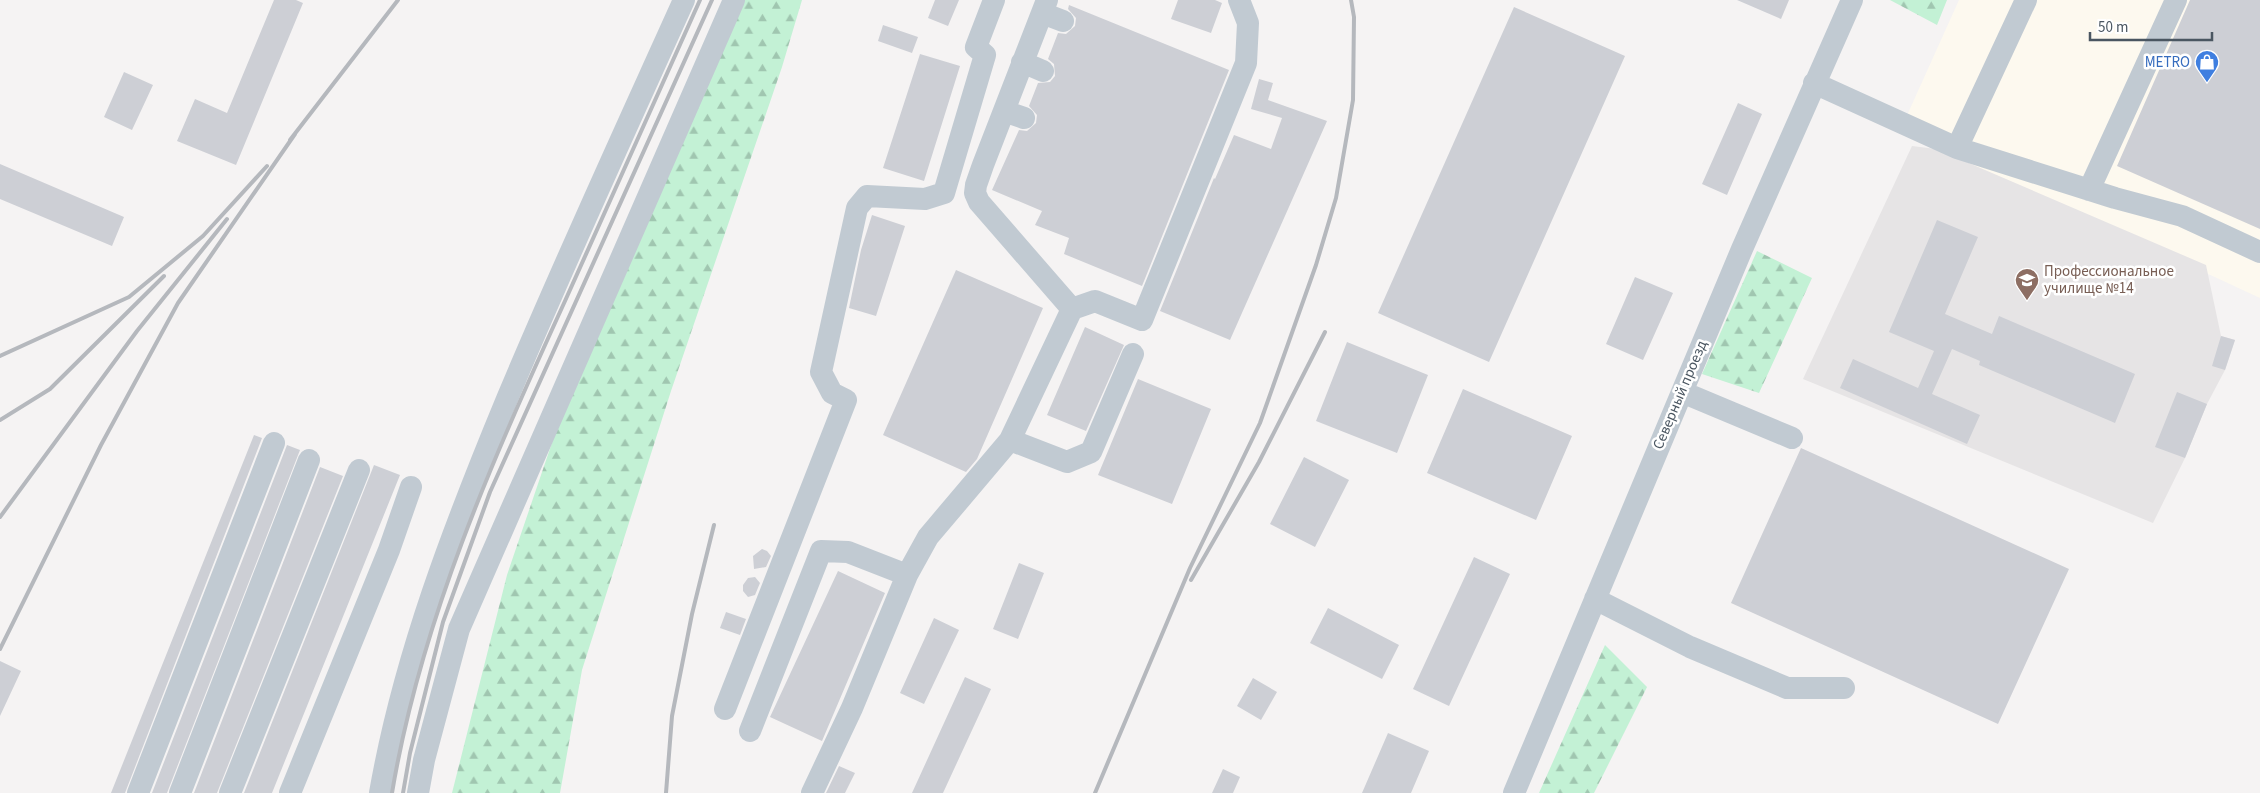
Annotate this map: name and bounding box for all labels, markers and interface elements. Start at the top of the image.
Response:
scale bar [2090,10,2212,42]
text: 50 m [2098,17,2128,38]
shop icon: METRO [2194,49,2220,83]
place label: METRO [2145,52,2190,73]
place label: Профессиональное училище №14 [2044,261,2174,299]
school or university icon: Профессиональное училище №14 [2014,267,2040,301]
street label: Северный проезд [1648,337,1712,453]

